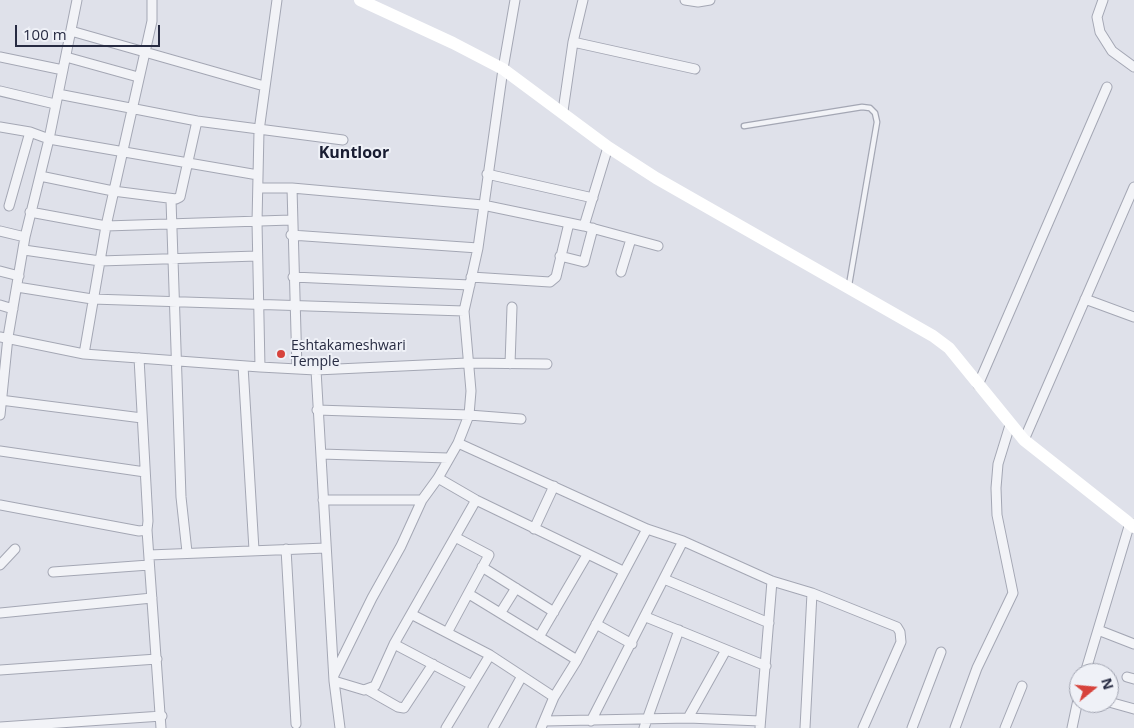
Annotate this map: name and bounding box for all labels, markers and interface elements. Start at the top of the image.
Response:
scale bar [18,15,162,47]
text: 100 m [23,24,67,44]
district label: Kuntloor [319,143,389,163]
place label: Eshtakameshwari Temple [291,338,406,371]
marker: Eshtakameshwari Temple [275,348,287,360]
north arrow [1069,663,1119,713]
text: N [1097,676,1119,692]

